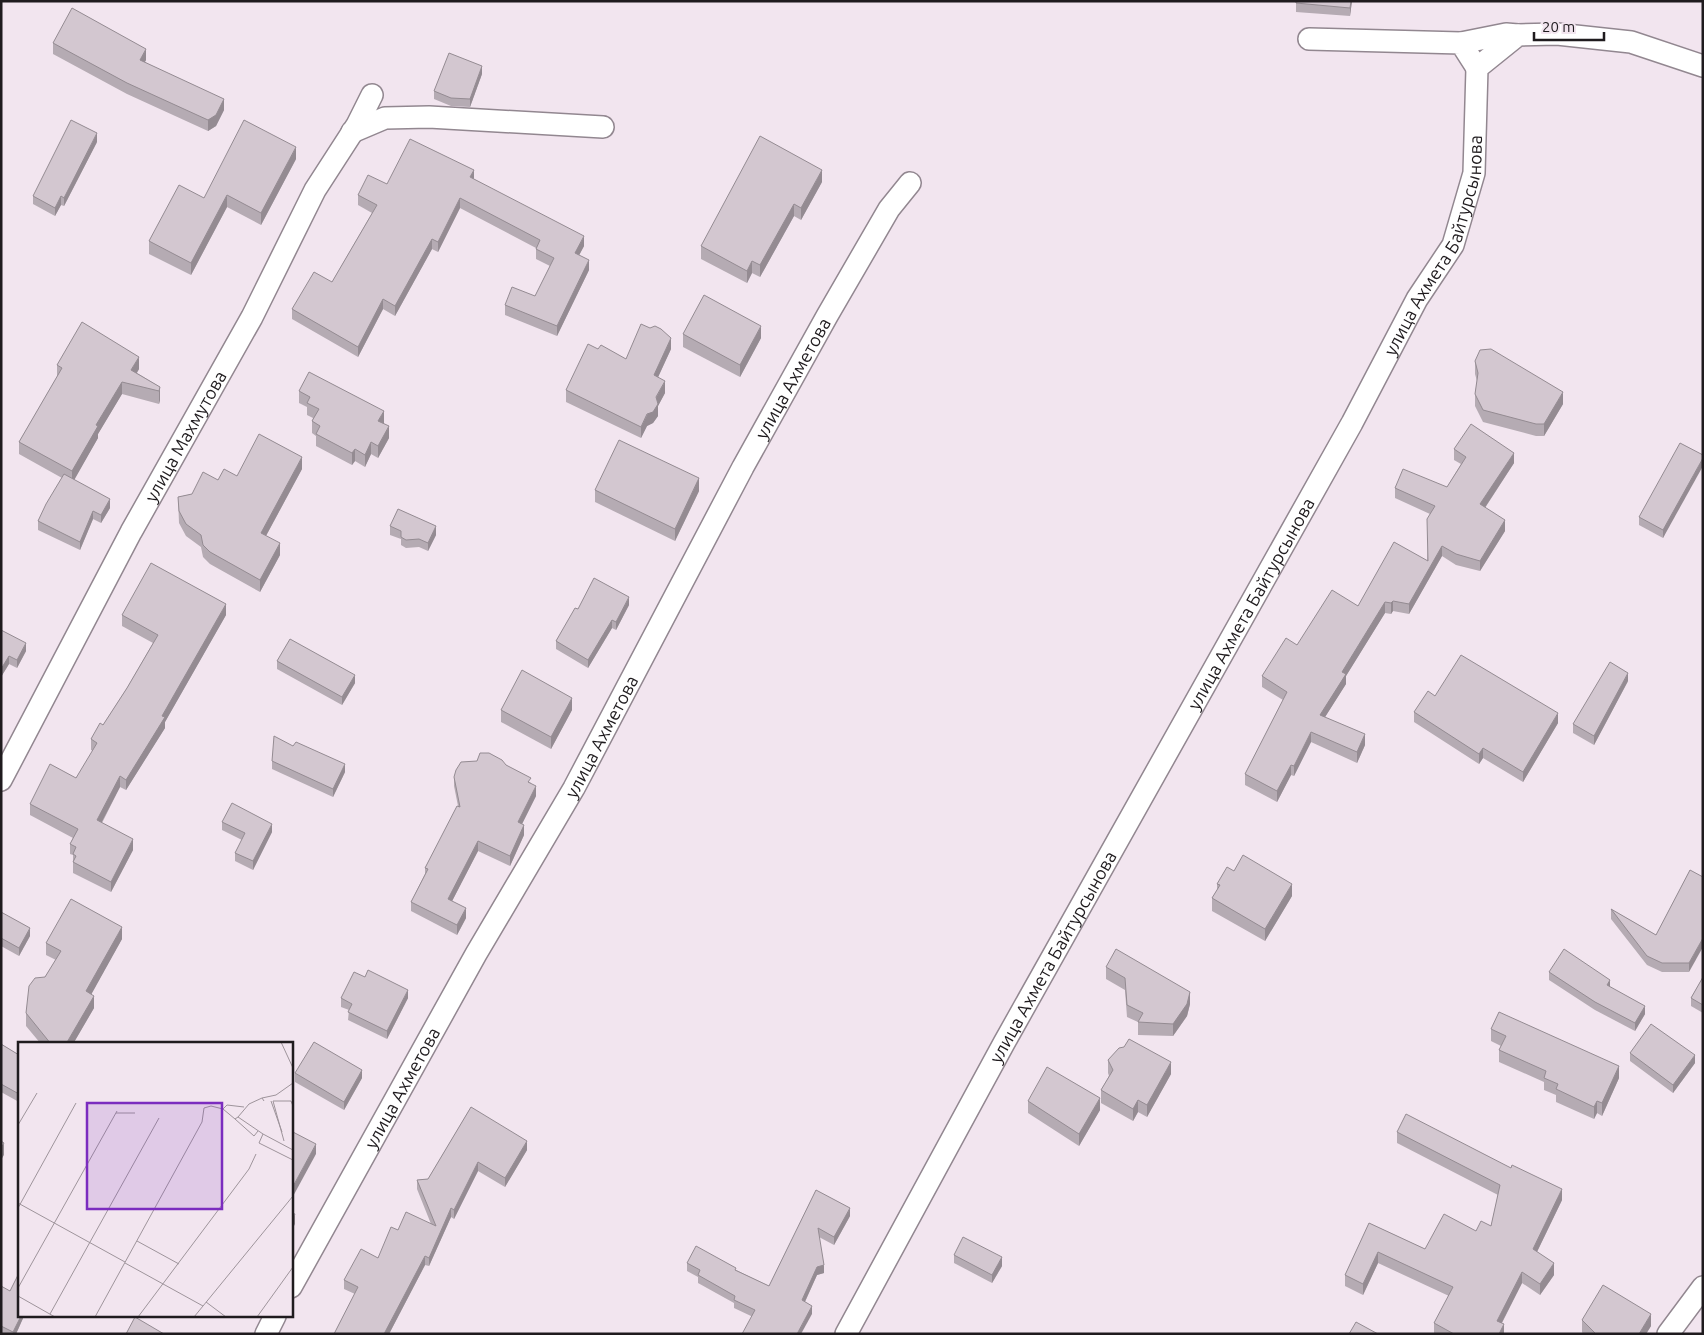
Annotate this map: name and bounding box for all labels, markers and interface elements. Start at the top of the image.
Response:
scale bar [1534,10,1604,42]
text: 20 m [1542,18,1575,35]
street label: улица Ахмета Байтурсынова [1379,135,1485,359]
street label: улица Ахметова [751,314,834,442]
street label: улица Махмутова [140,367,230,505]
street label: улица Ахмета Байтурсынова [1183,494,1318,713]
street label: улица Ахметова [561,672,642,801]
street label: улица Ахмета Байтурсынова [985,847,1120,1066]
street label: улица Ахметова [360,1024,443,1152]
inset map [18,1042,292,1318]

